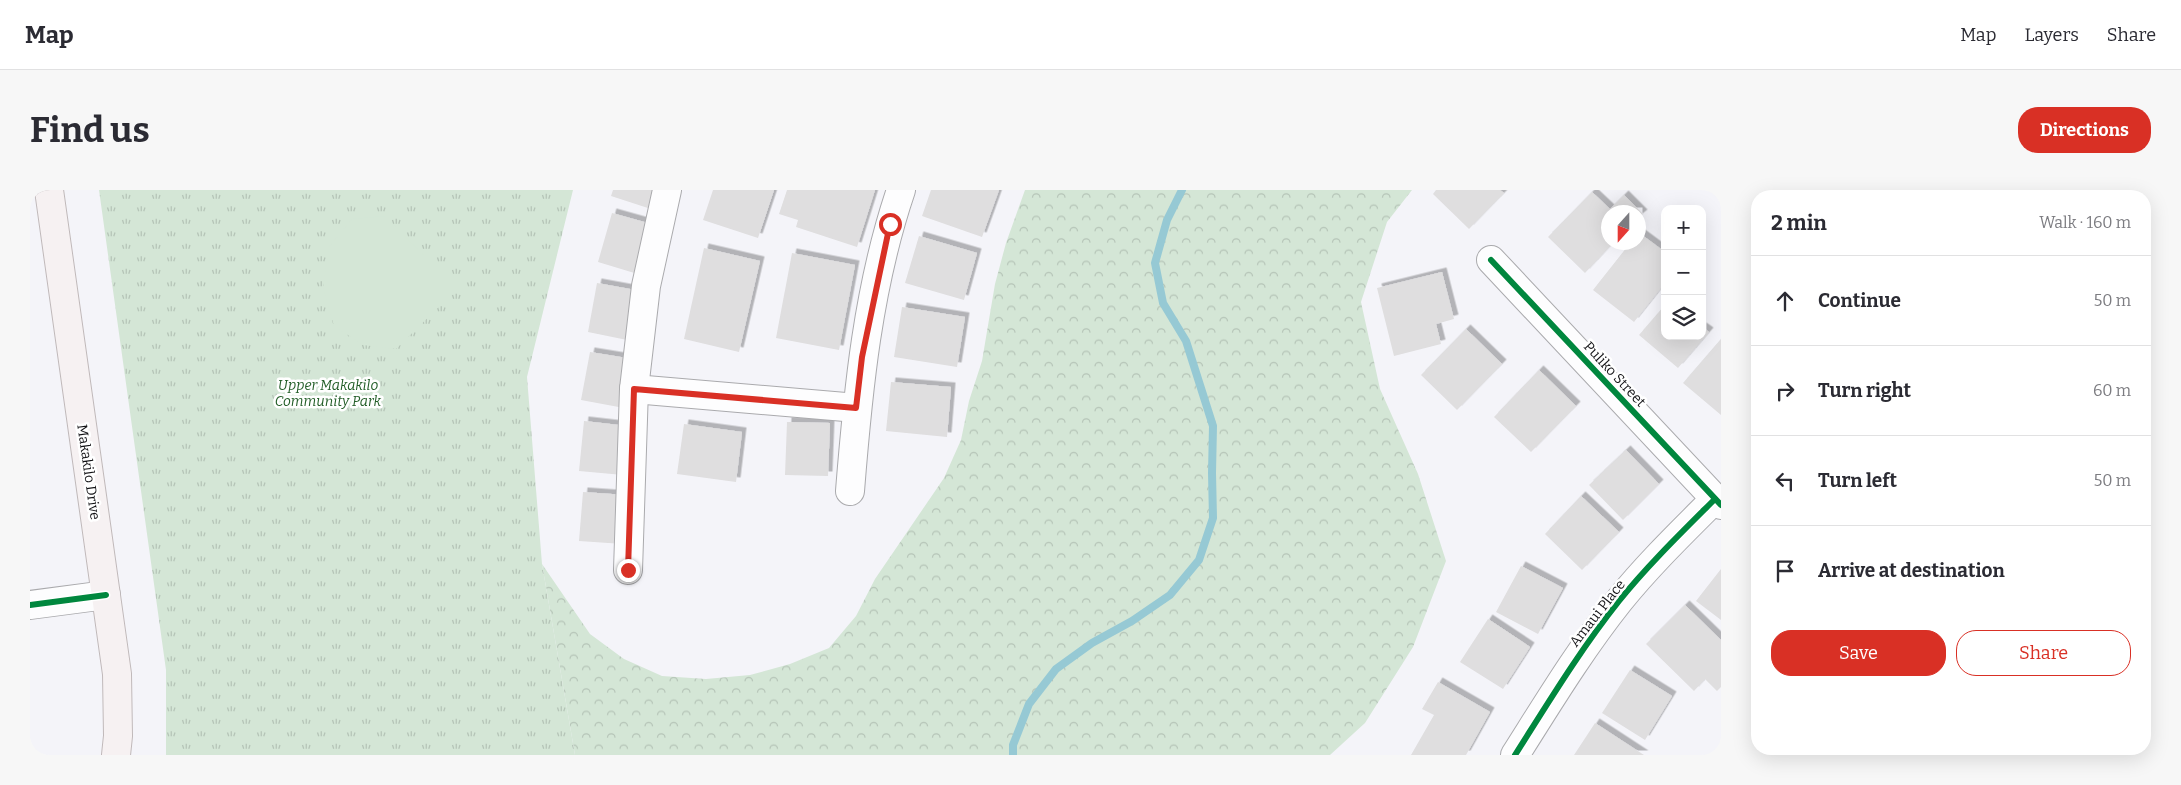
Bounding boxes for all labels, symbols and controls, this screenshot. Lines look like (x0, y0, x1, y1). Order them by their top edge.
text: Map (25, 21, 74, 49)
text: Map (1960, 24, 1996, 46)
text: Layers (2024, 24, 2079, 46)
text: Share (2107, 24, 2156, 46)
button: Directions (2018, 107, 2151, 153)
text: Find us (30, 109, 150, 151)
north arrow (1601, 205, 1646, 250)
map controls (1661, 205, 1706, 340)
button: + (1661, 205, 1706, 250)
text: 2 min (1771, 210, 1827, 236)
route start (879, 213, 902, 236)
text: Walk · 160 m (2039, 213, 2131, 232)
button: − (1661, 250, 1706, 295)
icon: ahead (1771, 287, 1799, 315)
text: Continue (1818, 289, 1901, 312)
text: 50 m (2094, 291, 2131, 310)
button: layers (1661, 295, 1706, 340)
street label: Puliko Street (1580, 338, 1649, 410)
park label: Upper Makakilo Community Park (275, 377, 382, 410)
icon: right (1771, 377, 1799, 405)
text: Turn right (1818, 379, 1911, 402)
text: 60 m (2093, 381, 2131, 400)
street label: Makakilo Drive (73, 423, 104, 521)
icon: left (1771, 467, 1799, 495)
text: Turn left (1818, 469, 1897, 492)
text: 50 m (2094, 471, 2131, 490)
icon: arrive (1771, 557, 1799, 585)
route end (617, 559, 640, 582)
text: Arrive at destination (1818, 559, 2005, 582)
street label: Amaui Place (1566, 576, 1629, 650)
button: Save (1771, 630, 1946, 676)
button: Share (1956, 630, 2131, 676)

